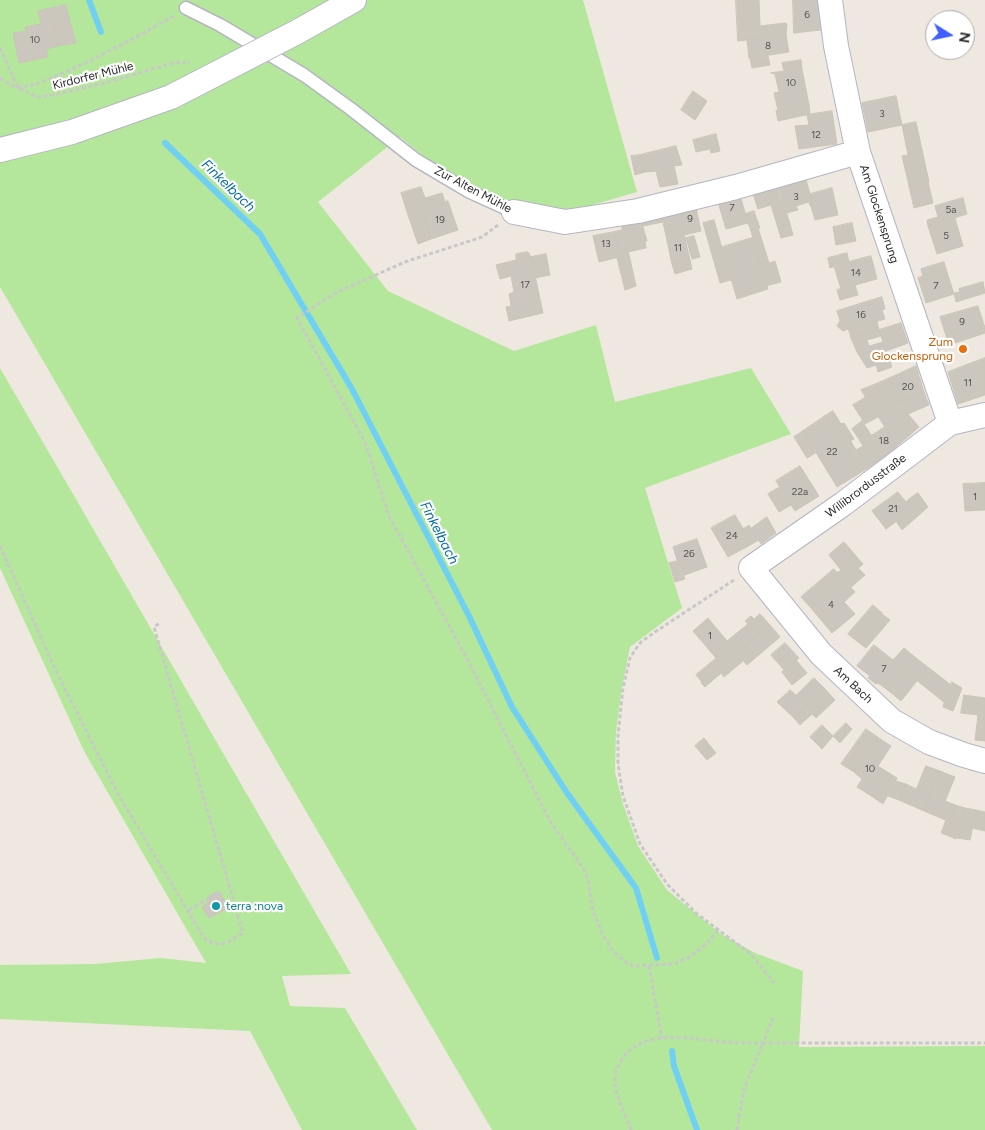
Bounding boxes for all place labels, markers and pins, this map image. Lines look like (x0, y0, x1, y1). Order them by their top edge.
place label: Zum Glockensprung (872, 335, 953, 363)
marker: Zum Glockensprung (957, 343, 969, 355)
place label: terra :nova (226, 899, 283, 913)
marker: terra :nova (210, 900, 222, 912)

